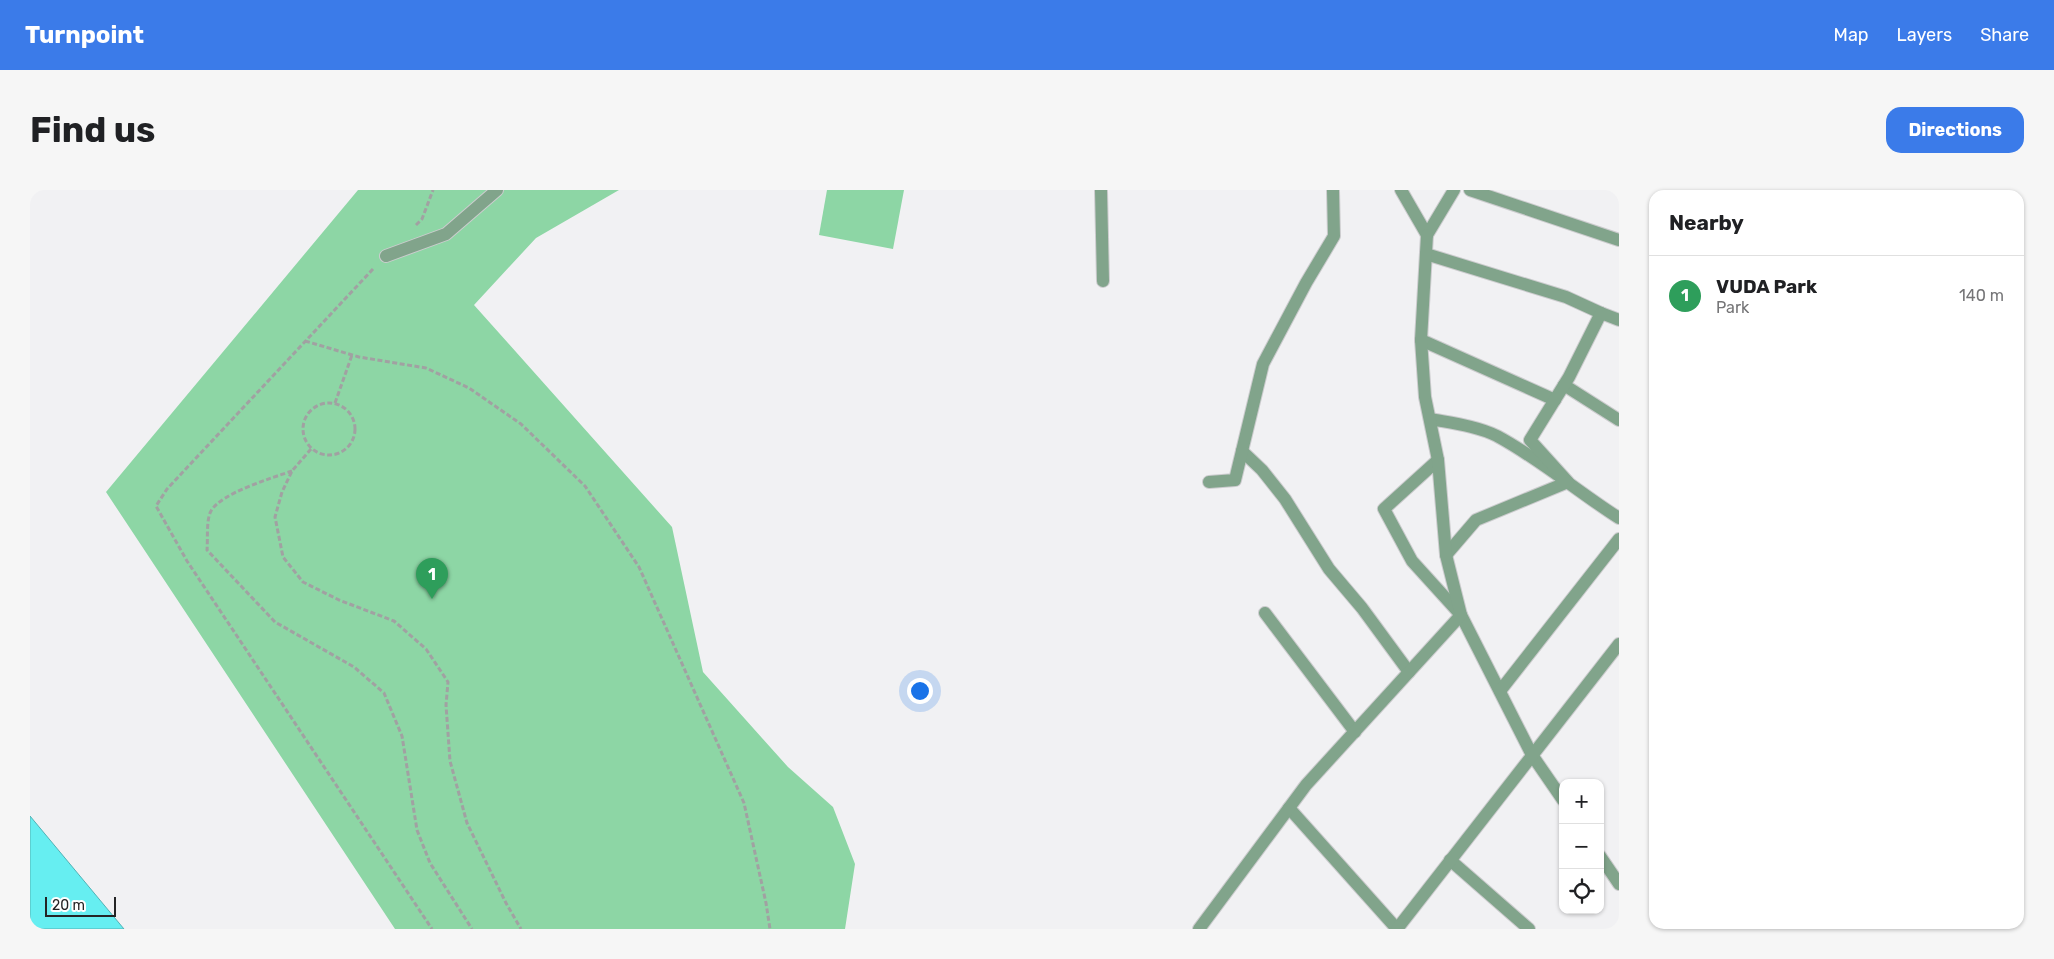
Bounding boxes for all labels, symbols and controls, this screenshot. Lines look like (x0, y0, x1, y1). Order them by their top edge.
text: Turnpoint (25, 21, 144, 49)
text: Map (1834, 24, 1869, 46)
text: Layers (1897, 24, 1952, 46)
text: Share (1980, 24, 2029, 46)
button: Directions (1886, 107, 2024, 153)
text: Find us (30, 109, 155, 151)
text: Nearby (1669, 210, 1744, 235)
text: VUDA Park (1716, 275, 1817, 298)
text: 1 (1681, 286, 1689, 305)
text: 140 m (1959, 286, 2004, 305)
text: Park (1716, 298, 1749, 317)
pin: 1 (416, 558, 448, 599)
your location (907, 678, 933, 704)
map controls (1559, 779, 1604, 914)
button: + (1559, 779, 1604, 824)
button: − (1559, 824, 1604, 869)
button: locate (1559, 869, 1604, 914)
scale bar (45, 894, 116, 917)
text: 20 m (52, 897, 85, 914)

